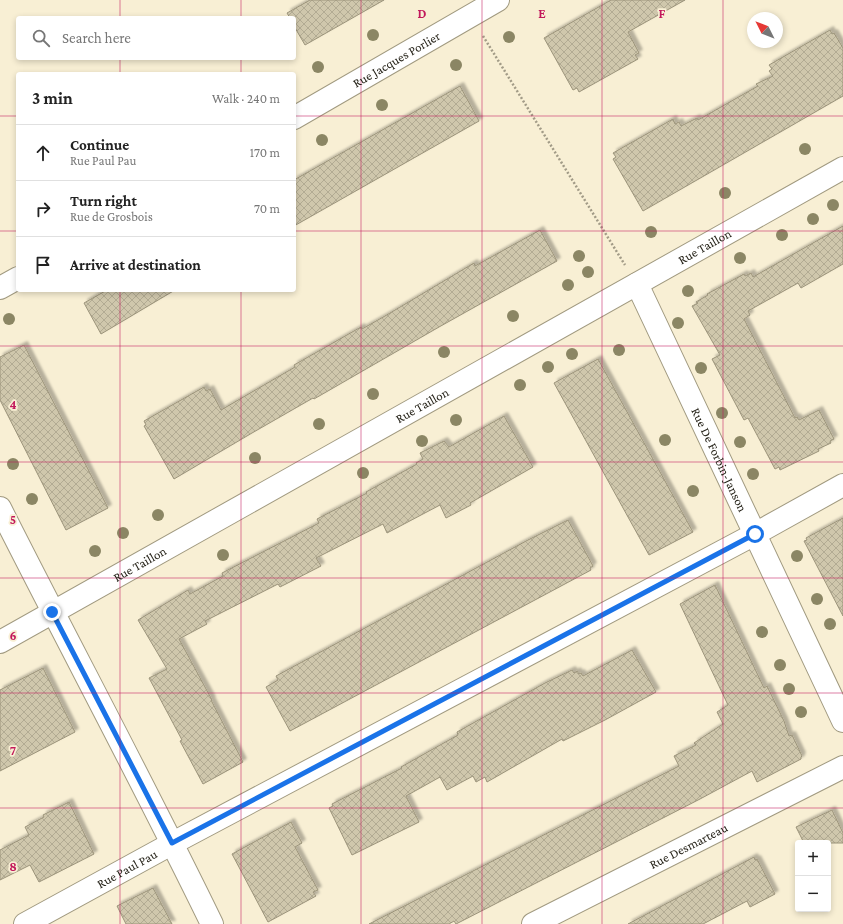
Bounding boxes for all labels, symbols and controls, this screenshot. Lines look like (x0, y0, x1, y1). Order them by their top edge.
text: D (418, 6, 427, 21)
text: E (538, 6, 546, 21)
text: F (659, 6, 666, 21)
north arrow (747, 12, 783, 48)
search box (16, 16, 296, 60)
icon: search (30, 27, 52, 49)
street label: Rue Jacques Porlier (350, 28, 443, 91)
text: Search here (62, 30, 131, 46)
text: 3 min (32, 89, 73, 108)
text: Walk · 240 m (212, 91, 280, 106)
text: Continue (70, 137, 129, 153)
icon: ahead (32, 142, 54, 164)
text: 170 m (250, 145, 280, 160)
text: Rue Paul Pau (70, 153, 136, 168)
text: Turn right (70, 193, 137, 209)
icon: right (32, 198, 54, 220)
text: 70 m (254, 201, 280, 216)
text: Rue de Grosbois (70, 209, 153, 224)
street label: Rue Taillon (675, 226, 734, 267)
icon: arrive (32, 254, 54, 276)
text: Arrive at destination (70, 257, 201, 273)
street label: Rue Taillon (393, 384, 451, 426)
text: 4 (9, 397, 17, 412)
street label: Rue De Forbin-Janson (688, 405, 750, 514)
text: 5 (10, 512, 16, 527)
route start (746, 525, 764, 543)
street label: Rue Taillon (111, 543, 169, 585)
route end (43, 603, 61, 621)
text: 6 (9, 628, 17, 643)
text: 7 (10, 743, 16, 758)
street label: Rue Desmarteau (647, 820, 730, 872)
map controls (795, 840, 831, 912)
button: + (795, 840, 831, 876)
street label: Rue Paul Pau (94, 846, 160, 891)
text: 8 (9, 859, 17, 874)
button: − (795, 876, 831, 912)

